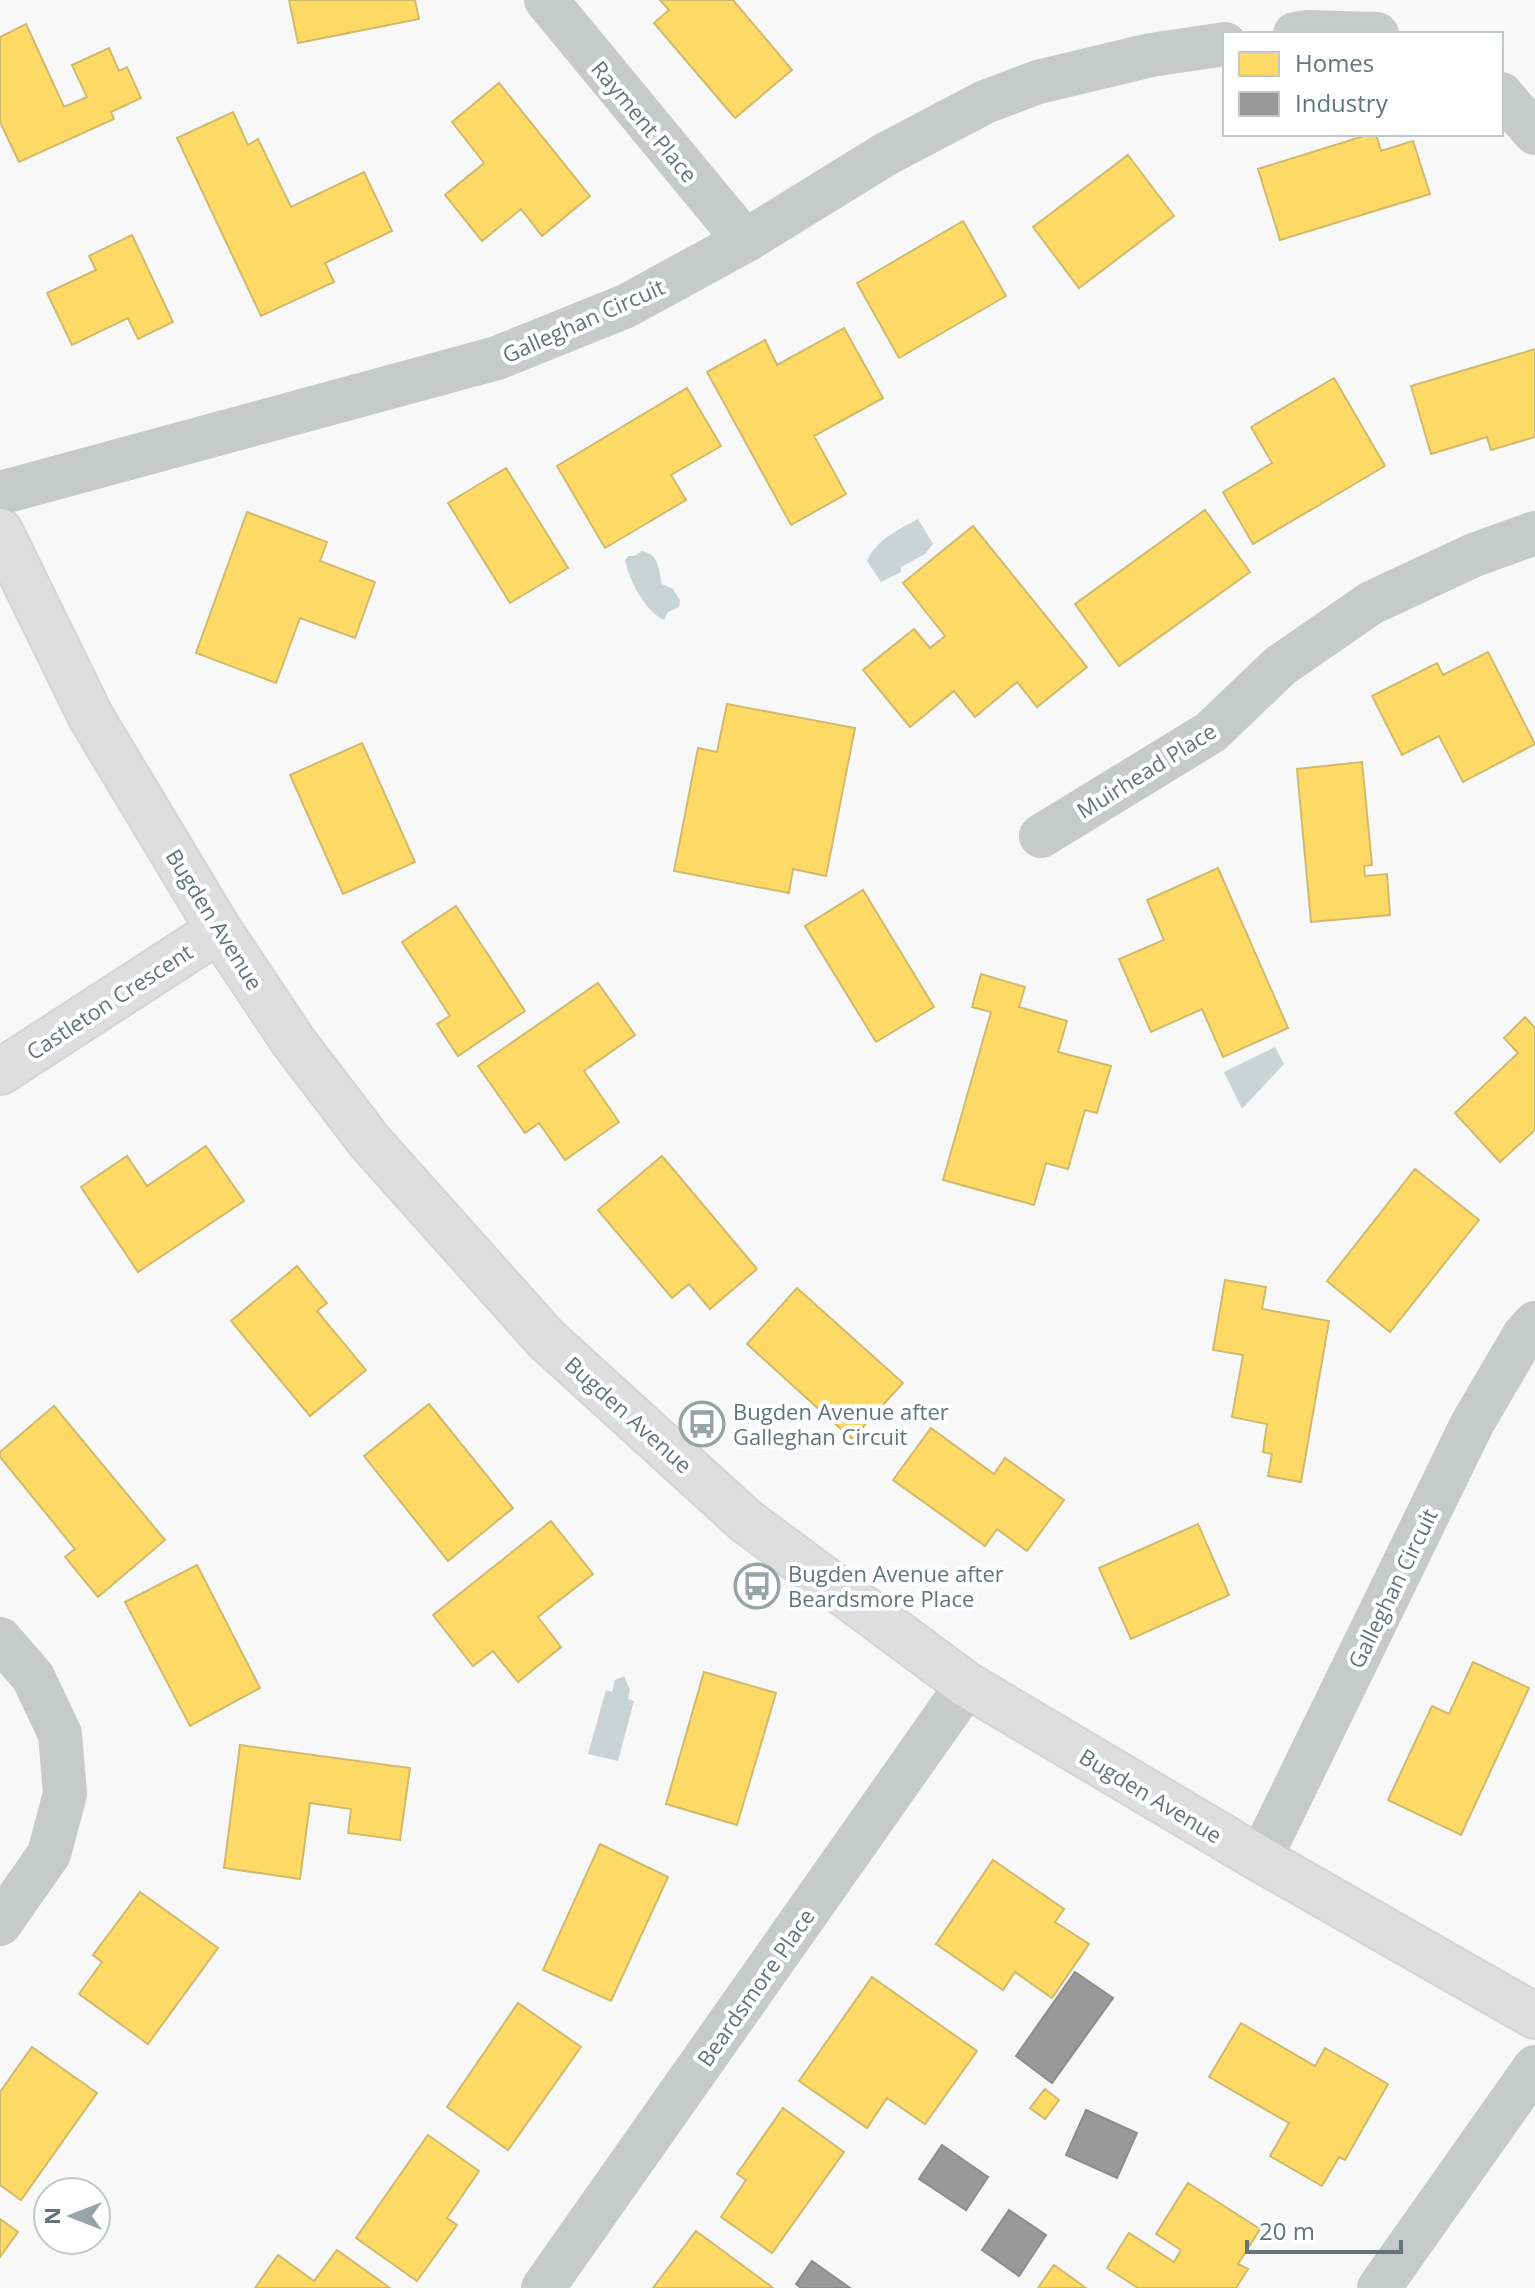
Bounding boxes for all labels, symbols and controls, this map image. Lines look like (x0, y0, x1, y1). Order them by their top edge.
legend (1223, 32, 1503, 136)
text: Homes (1295, 46, 1374, 79)
street label: Rayment Place (585, 54, 705, 188)
text: Industry (1295, 86, 1389, 119)
street label: Galleghan Circuit (497, 271, 669, 369)
street label: Muirhead Place (1071, 715, 1221, 825)
street label: Bugden Avenue (160, 843, 270, 995)
street label: Castleton Crescent (20, 936, 198, 1066)
street label: Bugden Avenue (559, 1349, 699, 1479)
place label: Bugden Avenue after Galleghan Circuit (733, 1396, 949, 1451)
bus stop icon: Bugden Avenue after Galleghan Circuit (678, 1400, 726, 1448)
street label: Galleghan Circuit (1340, 1503, 1444, 1673)
place label: Bugden Avenue after Beardsmore Place (788, 1558, 1004, 1613)
bus stop icon: Bugden Avenue after Beardsmore Place (733, 1562, 781, 1610)
street label: Bugden Avenue (1074, 1741, 1228, 1849)
street label: Beardsmore Place (689, 1902, 821, 2072)
north arrow (32, 2176, 112, 2256)
scale bar (1247, 2204, 1401, 2254)
text: N (36, 2207, 66, 2225)
text: 20 m (1259, 2214, 1315, 2247)

